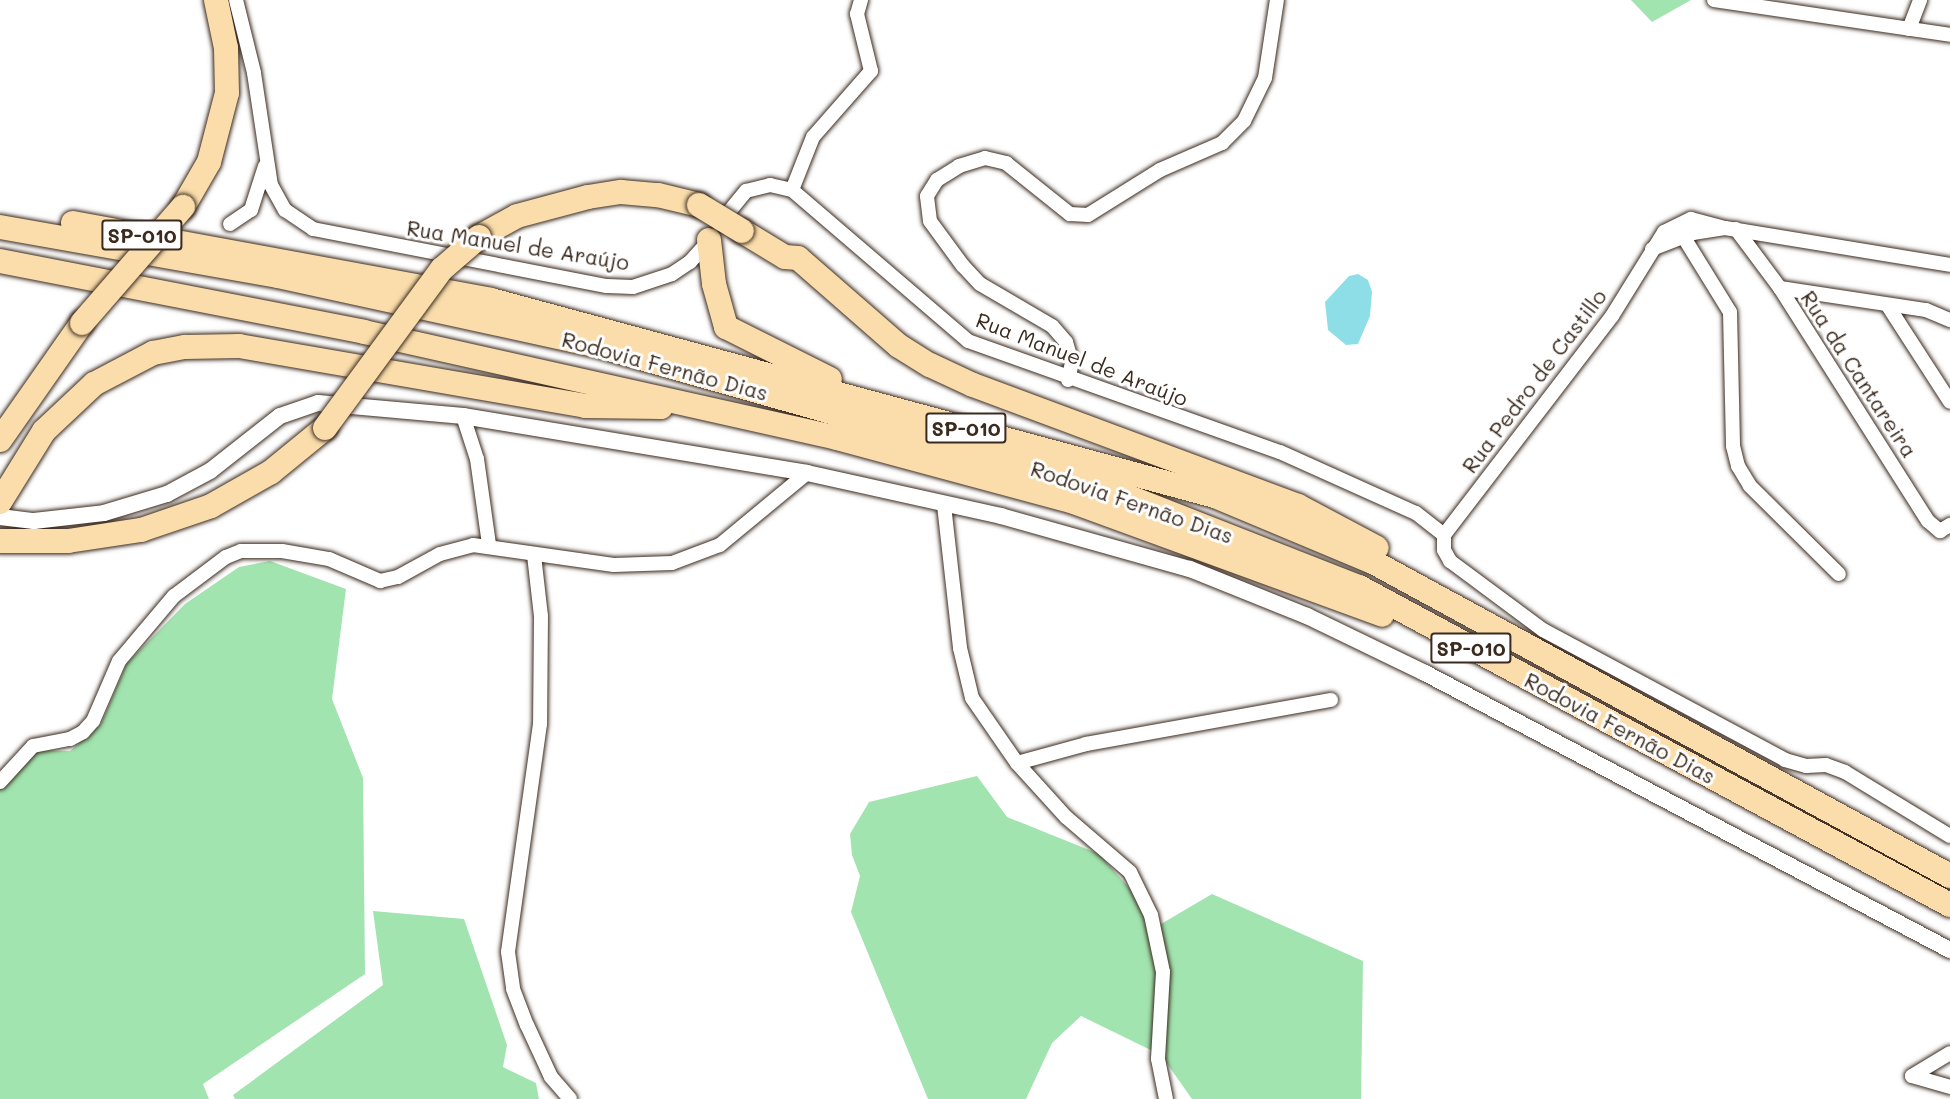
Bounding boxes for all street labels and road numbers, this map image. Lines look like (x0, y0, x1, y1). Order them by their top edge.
street label: Rua Manuel de Araújo (405, 215, 631, 275)
road number: SP-010 (100, 218, 184, 252)
street label: Rua Pedro de Castillo (1457, 284, 1611, 478)
street label: Rua da Cantareira (1796, 286, 1922, 462)
street label: Rua Manuel de Araújo (973, 307, 1191, 411)
street label: Rodovia Fernão Dias (559, 326, 771, 406)
road number: SP-010 (924, 411, 1008, 445)
street label: Rodovia Fernão Dias (1028, 456, 1236, 548)
road number: SP-010 (1429, 631, 1513, 665)
street label: Rodovia Fernão Dias (1520, 667, 1720, 789)

